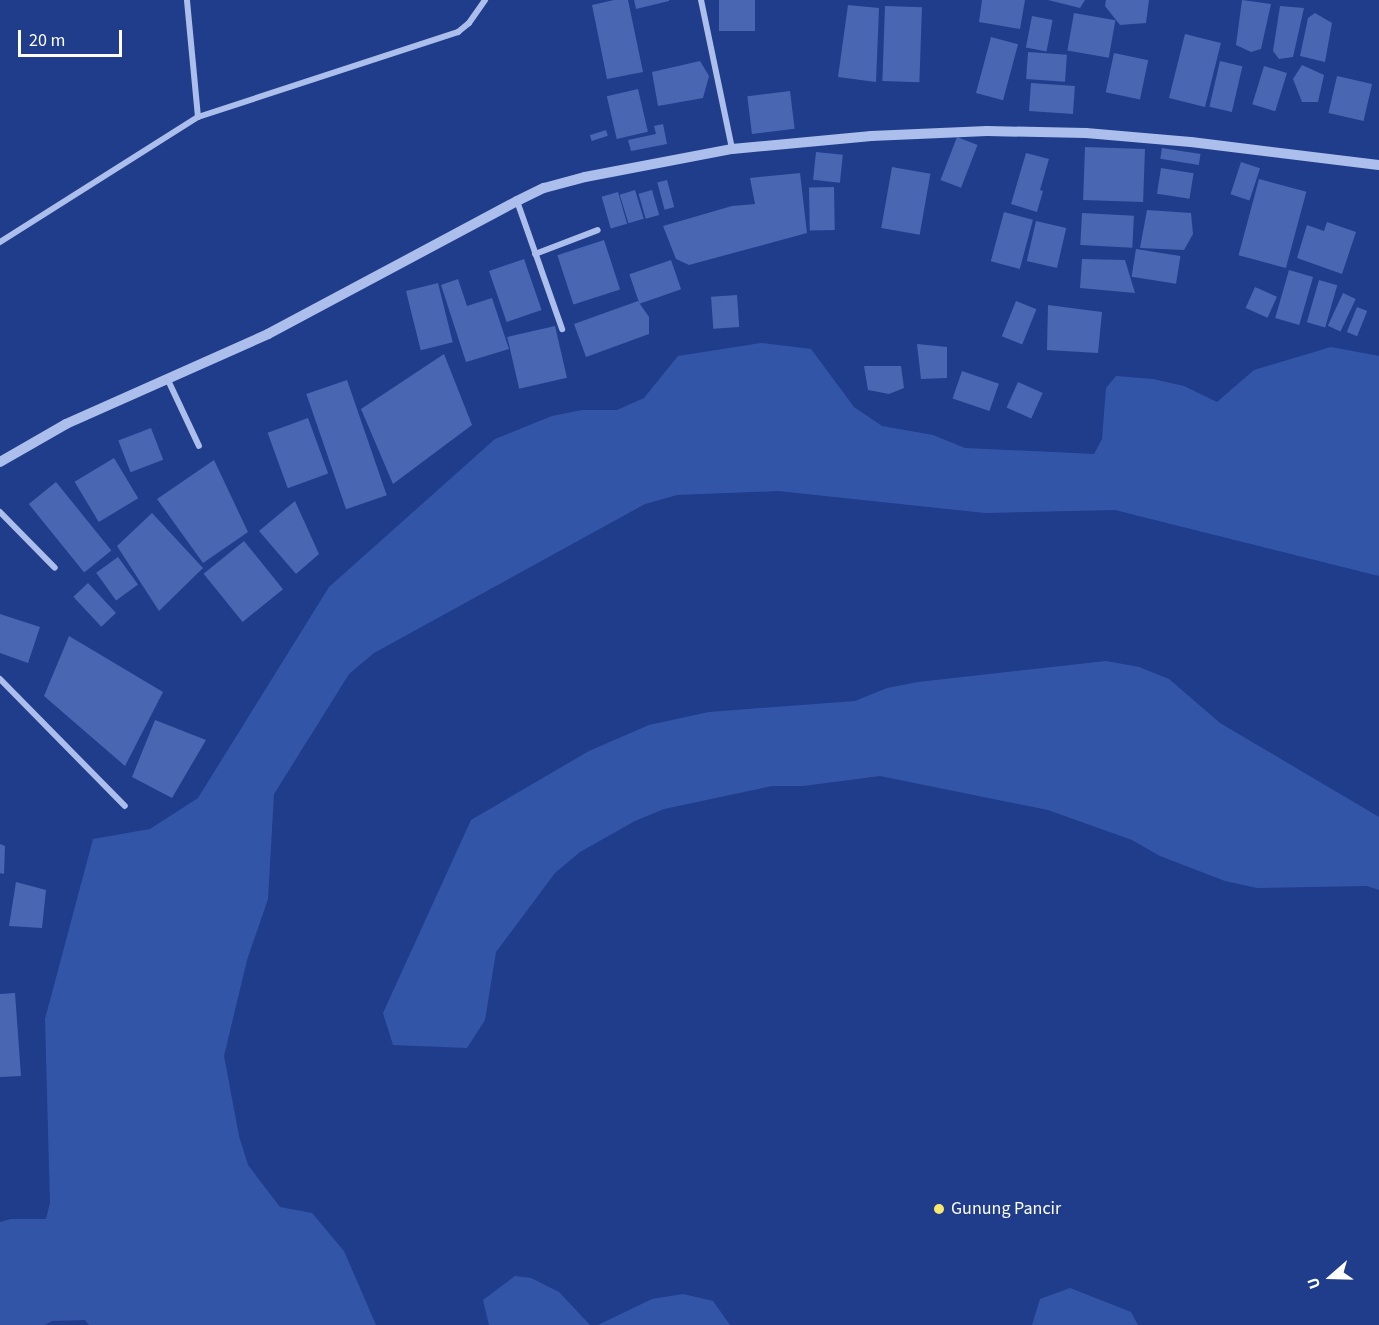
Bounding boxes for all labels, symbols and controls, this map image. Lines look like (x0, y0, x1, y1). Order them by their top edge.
scale bar (21, 18, 124, 56)
text: 20 m (29, 28, 65, 53)
place label: Gunung Pancir (951, 1198, 1061, 1220)
marker: Gunung Pancir (932, 1202, 946, 1216)
north arrow (1301, 1247, 1361, 1307)
text: U (1302, 1274, 1326, 1292)

